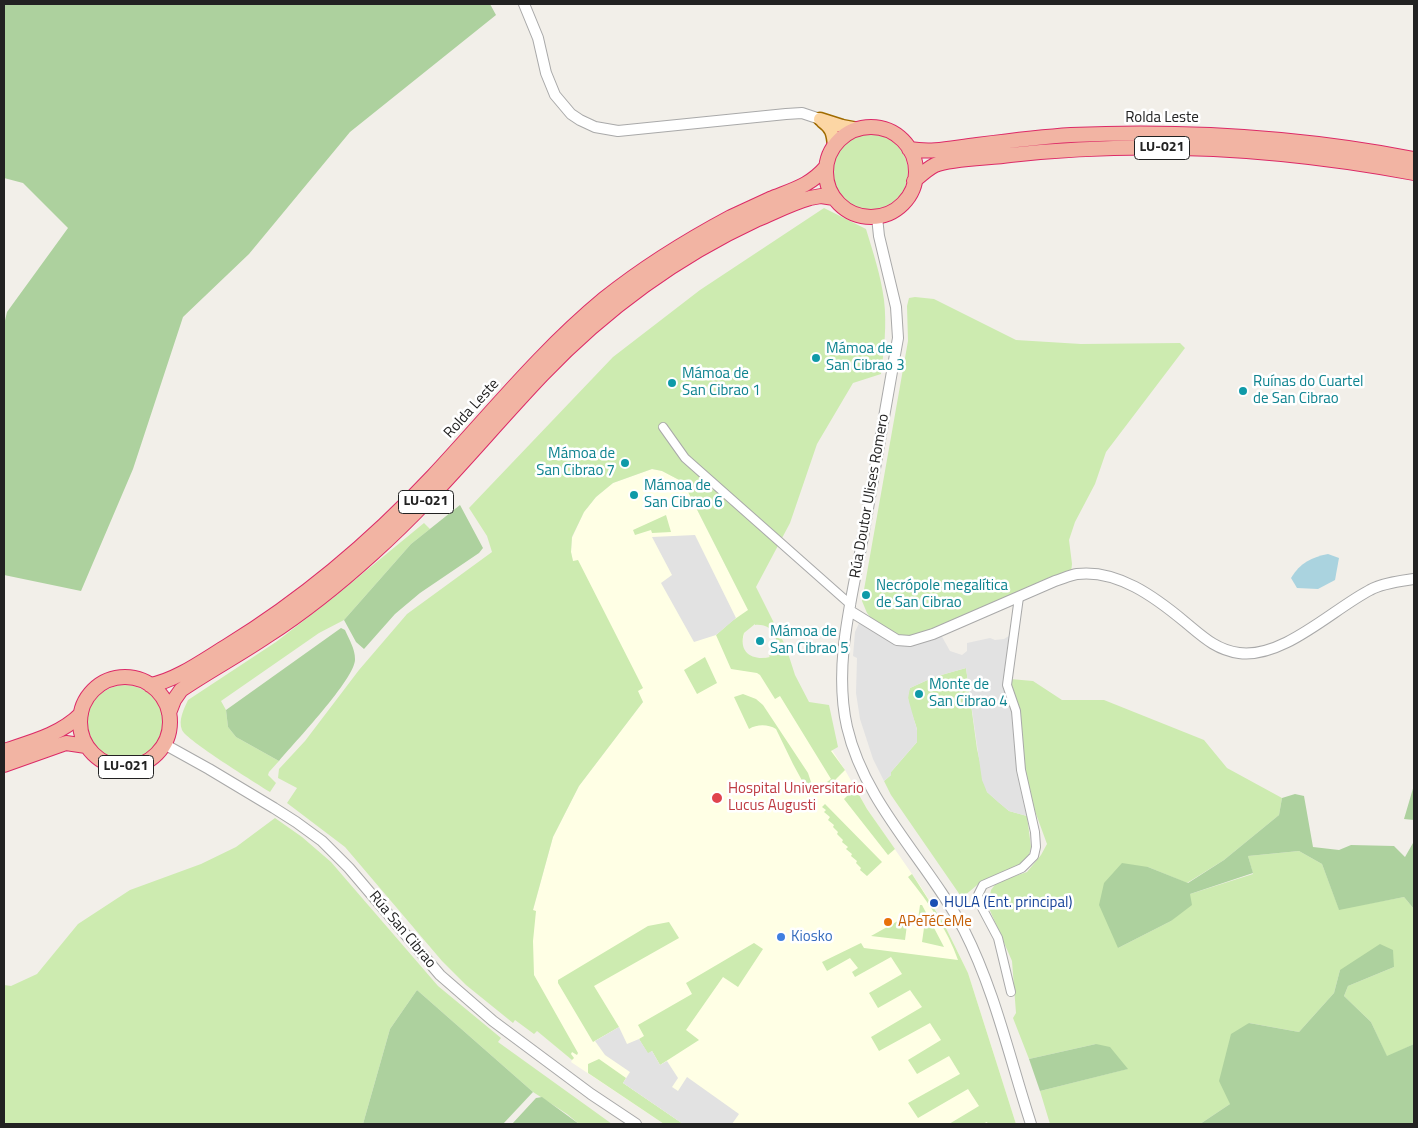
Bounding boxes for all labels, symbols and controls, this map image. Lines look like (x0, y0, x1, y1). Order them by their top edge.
street label: Rolda Leste (1125, 109, 1199, 127)
road number: LU-021 (1134, 136, 1190, 160)
place label: Mámoa de San Cibrao 3 (826, 340, 905, 375)
marker: Mámoa de San Cibrao 3 (810, 352, 822, 364)
place label: Mámoa de San Cibrao 1 (682, 365, 761, 400)
place label: Ruínas do Cuartel de San Cibrao (1253, 373, 1363, 408)
street label: Rolda Leste (441, 376, 503, 442)
marker: Mámoa de San Cibrao 1 (666, 377, 678, 389)
marker: Ruínas do Cuartel de San Cibrao (1237, 385, 1249, 397)
street label: Rúa Doutor Ulises Romero (847, 412, 893, 580)
place label: Mámoa de San Cibrao 7 (536, 445, 615, 480)
marker: Mámoa de San Cibrao 7 (619, 457, 631, 469)
place label: Mámoa de San Cibrao 6 (644, 477, 723, 512)
marker: Mámoa de San Cibrao 6 (628, 489, 640, 501)
road number: LU-021 (398, 491, 454, 514)
place label: Necrópole megalítica de San Cibrao (876, 577, 1008, 612)
marker: Necrópole megalítica de San Cibrao (860, 589, 872, 601)
place label: Mámoa de San Cibrao 5 (770, 623, 849, 658)
marker: Mámoa de San Cibrao 5 (754, 635, 766, 647)
place label: Monte de San Cibrao 4 (929, 676, 1008, 711)
marker: Monte de San Cibrao 4 (913, 688, 925, 700)
road number: LU-021 (98, 756, 154, 779)
place label: Hospital Universitario Lucus Augusti (728, 780, 864, 815)
marker: Hospital Universitario Lucus Augusti (710, 791, 724, 805)
street label: Rúa San Cibrao (365, 888, 439, 972)
place label: HULA (Ent. principal) (944, 894, 1072, 912)
marker: HULA (Ent. principal) (928, 897, 940, 909)
place label: APeTéCeMe (898, 913, 972, 931)
marker: APeTéCeMe (882, 916, 894, 928)
place label: Kiosko (791, 928, 833, 946)
marker: Kiosko (775, 931, 787, 943)

